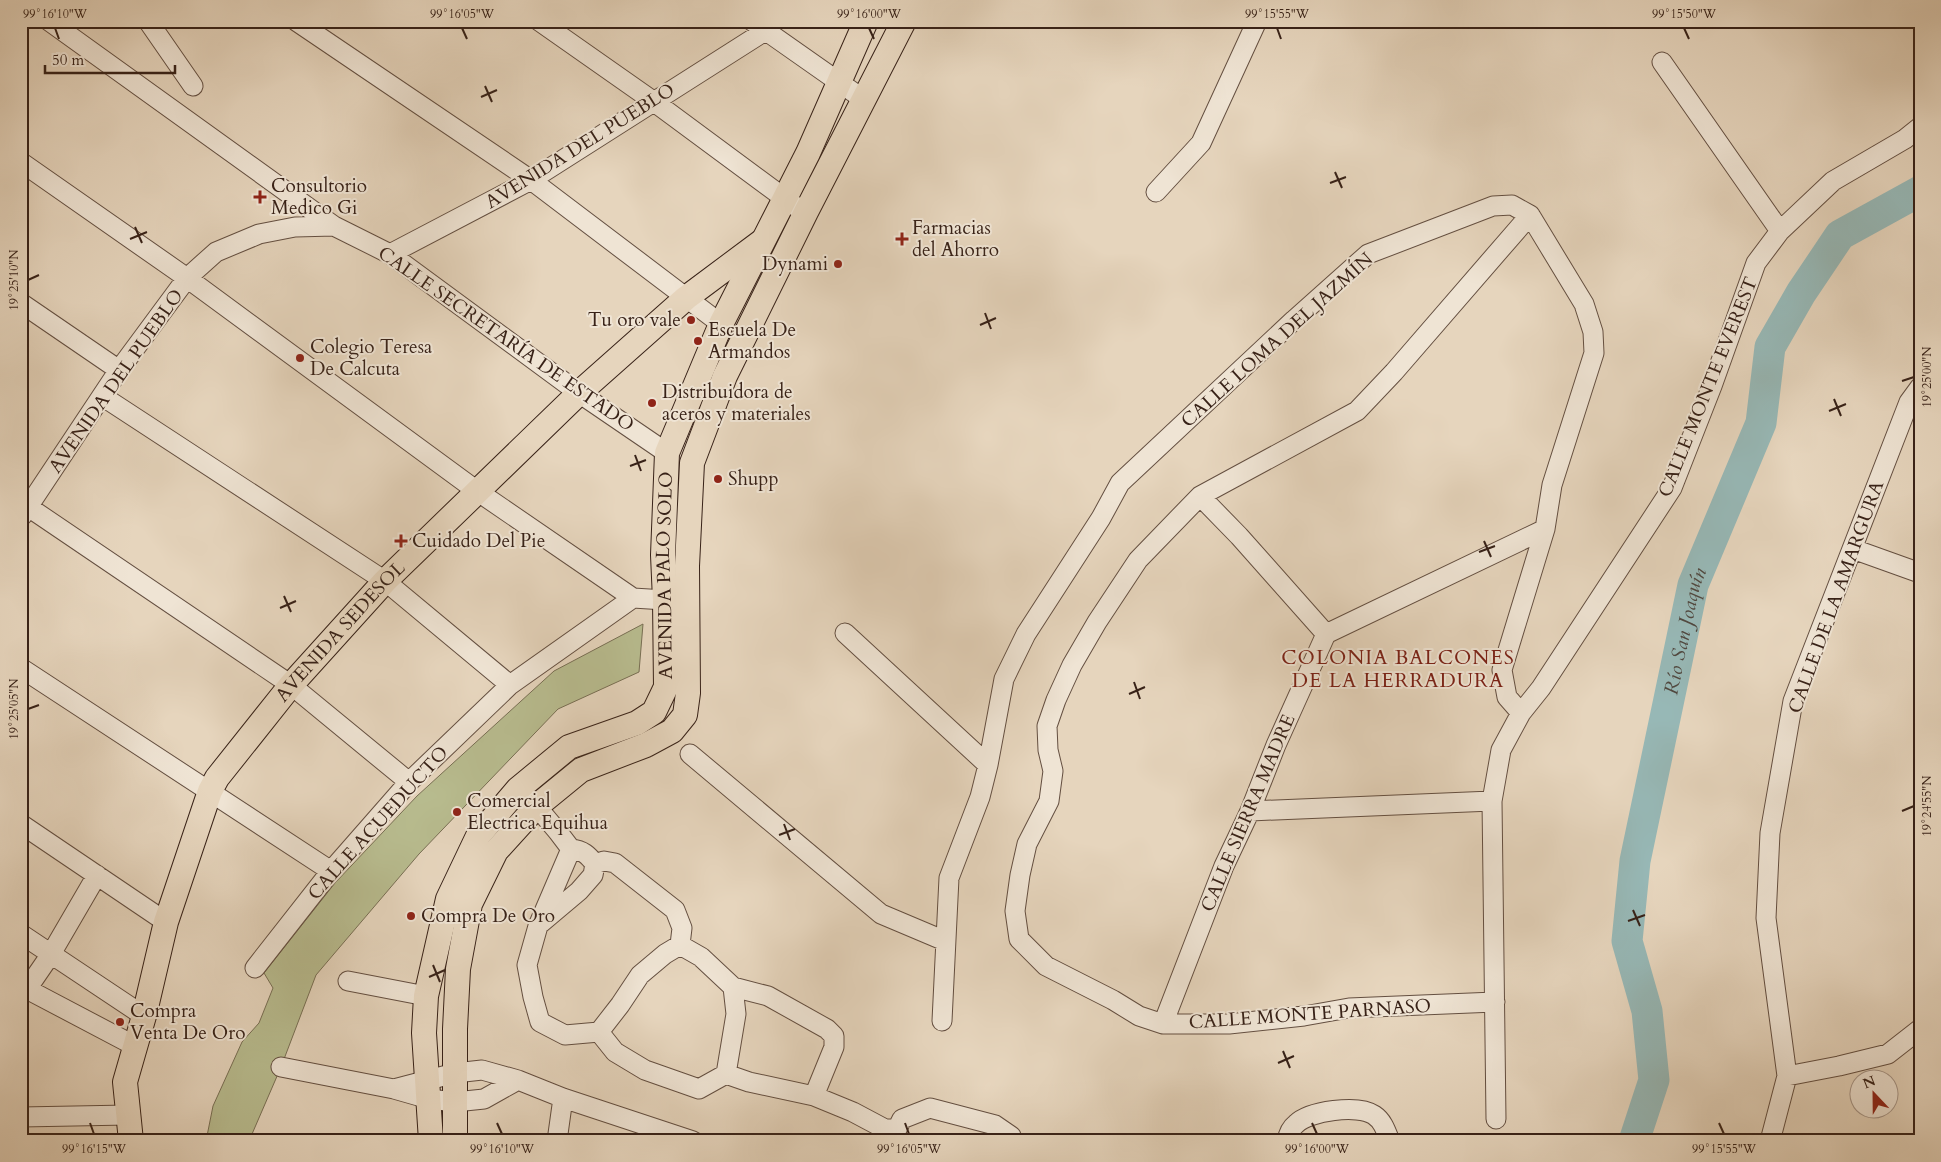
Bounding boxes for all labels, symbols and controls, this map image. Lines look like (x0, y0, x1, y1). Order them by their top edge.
text: 99°16'10"W (23, 6, 88, 22)
text: 99°16'05"W (430, 6, 495, 22)
text: 99°16'00"W (837, 6, 902, 22)
text: 99°15'55"W (1245, 6, 1310, 22)
text: 99°15'50"W (1652, 6, 1717, 22)
scale bar (45, 42, 175, 74)
text: 50 m (52, 50, 84, 70)
street label: AVENIDA DEL PUEBLO (480, 77, 680, 215)
place label: Consultorio Medico Gi (271, 173, 367, 221)
marker: Consultorio Medico Gi (253, 190, 267, 204)
place label: Farmacias del Ahorro (912, 215, 999, 263)
marker: Farmacias del Ahorro (896, 233, 908, 245)
street label: CALLE SECRETARÍA DE ESTADO (373, 240, 639, 438)
street label: CALLE LOMA DEL JAZMÍN (1175, 247, 1379, 433)
text: 19°25'10"N (6, 249, 22, 310)
place label: Dynami (762, 251, 828, 277)
marker: Dynami (832, 258, 844, 270)
street label: CALLE MONTE EVEREST (1652, 273, 1764, 501)
street label: AVENIDA DEL PUEBLO (43, 284, 189, 478)
place label: Tu oro vale (588, 307, 681, 333)
marker: Tu oro vale (685, 314, 697, 326)
place label: Escuela De Armandos (708, 317, 796, 365)
place label: Colegio Teresa De Calcuta (310, 334, 432, 382)
marker: Escuela De Armandos (692, 335, 704, 347)
text: 19°25'00"N (1919, 346, 1935, 407)
marker: Colegio Teresa De Calcuta (294, 352, 306, 364)
place label: Distribuidora de aceros y materiales (662, 379, 811, 427)
marker: Distribuidora de aceros y materiales (646, 397, 658, 409)
place label: Shupp (728, 466, 779, 492)
street label: AVENIDA PALO SOLO (650, 471, 679, 679)
marker: Shupp (712, 473, 724, 485)
street label: CALLE DE LA AMARGURA (1782, 477, 1890, 717)
place label: Cuidado Del Pie (412, 528, 545, 554)
marker: Cuidado Del Pie (394, 534, 408, 548)
street label: AVENIDA SEDESOL (269, 555, 411, 707)
water label: Río San Joaquín (1657, 563, 1713, 697)
district label: COLONIA BALCONES DE LA HERRADURA (1281, 644, 1515, 694)
text: 19°25'05"N (6, 678, 22, 739)
street label: CALLE SIERRA MADRE (1195, 710, 1301, 916)
street label: CALLE ACUEDUCTO (302, 740, 454, 906)
text: 19°24'55"N (1919, 775, 1935, 836)
place label: Comercial Electrica Equihua (467, 788, 608, 836)
marker: Comercial Electrica Equihua (451, 806, 463, 818)
place label: Compra De Oro (421, 903, 555, 929)
marker: Compra De Oro (405, 910, 417, 922)
street label: CALLE MONTE PARNASO (1188, 993, 1432, 1035)
place label: Compra Venta De Oro (130, 998, 246, 1046)
marker: Compra Venta De Oro (114, 1016, 126, 1028)
north arrow (1848, 1070, 1898, 1120)
text: N (1860, 1071, 1879, 1093)
text: 99°16'15"W (62, 1141, 127, 1157)
text: 99°16'10"W (470, 1141, 535, 1157)
text: 99°16'05"W (877, 1141, 942, 1157)
text: 99°16'00"W (1285, 1141, 1350, 1157)
text: 99°15'55"W (1692, 1141, 1757, 1157)

